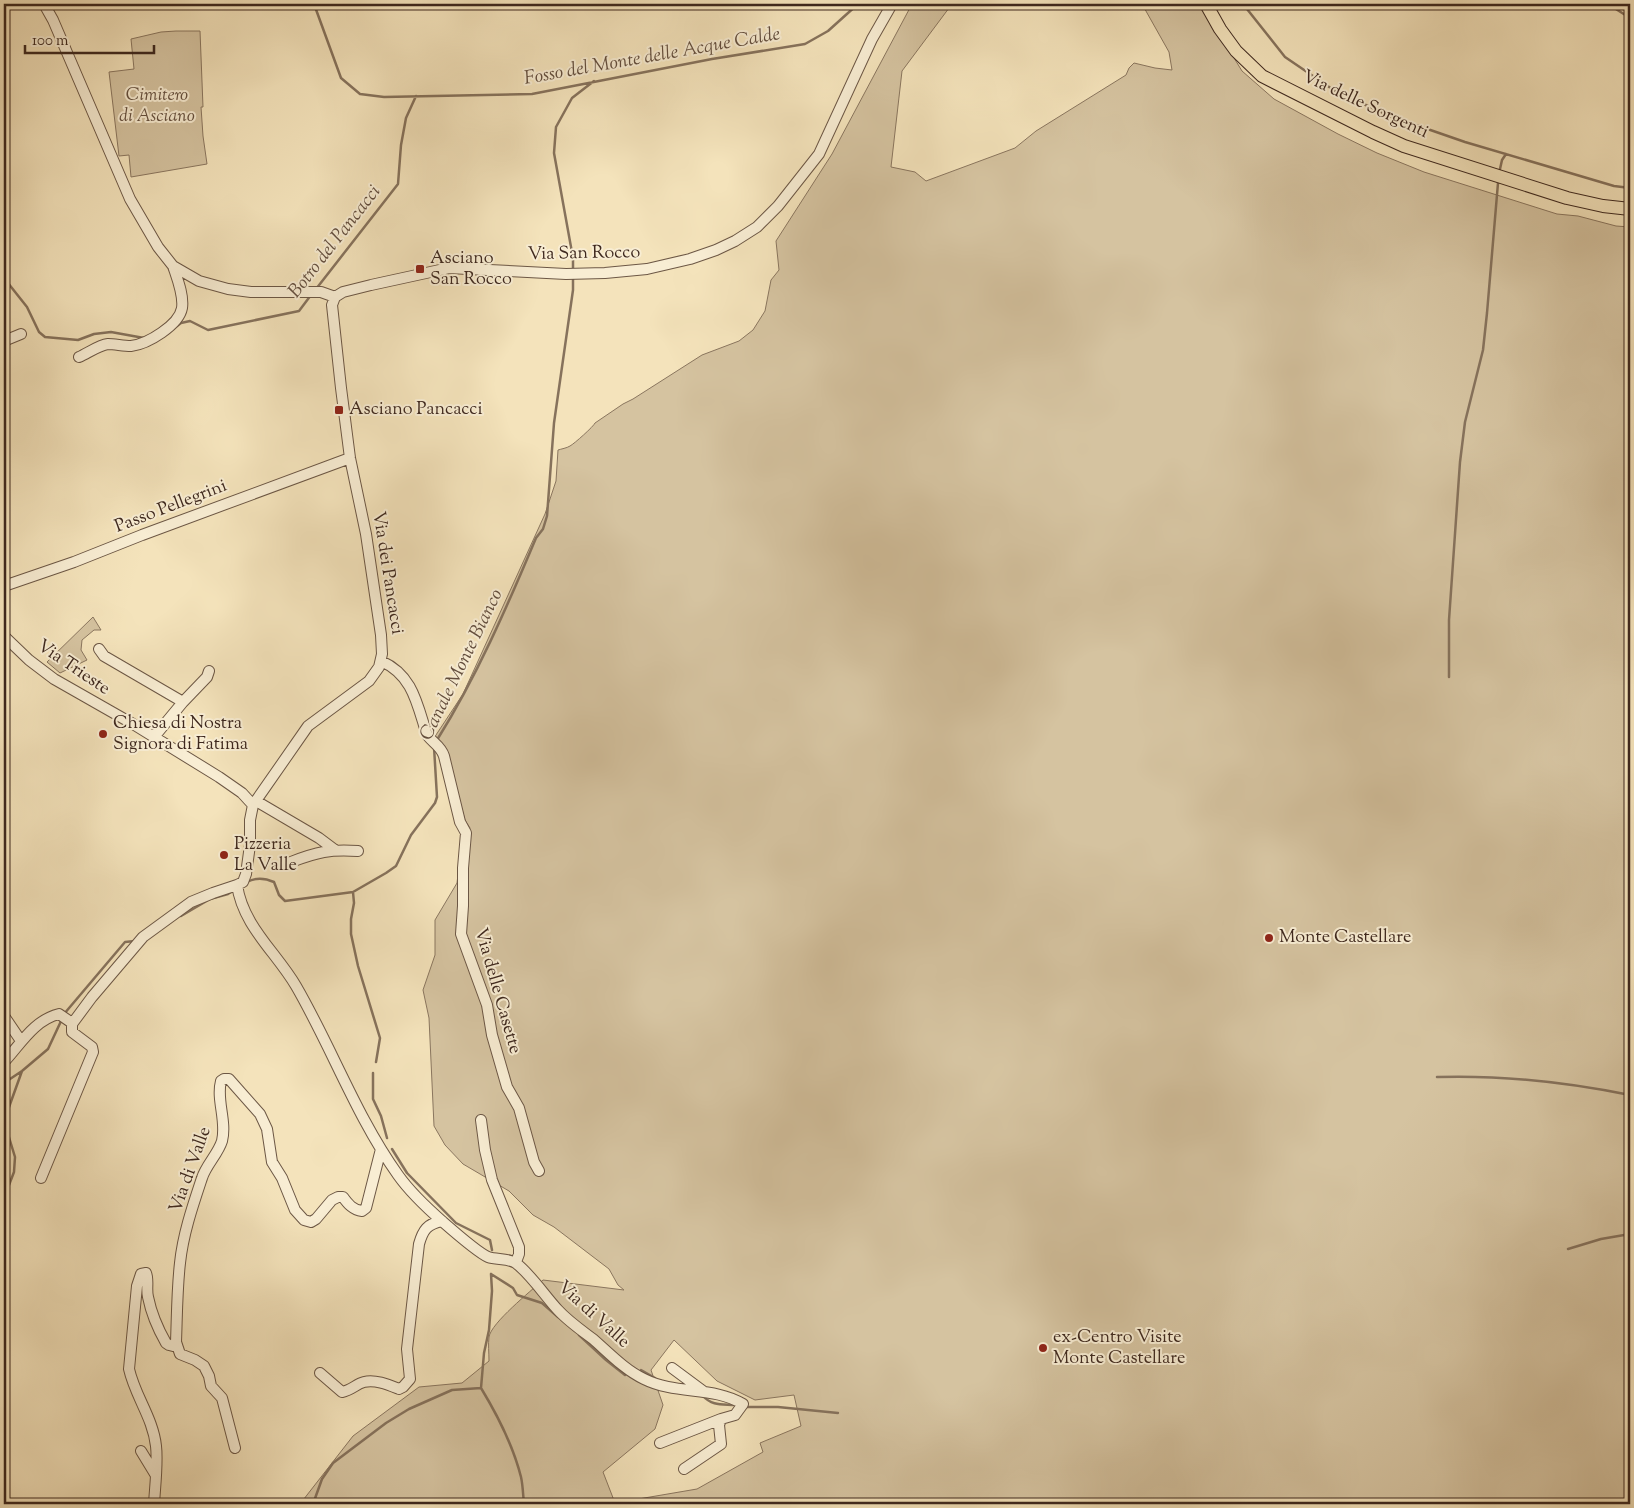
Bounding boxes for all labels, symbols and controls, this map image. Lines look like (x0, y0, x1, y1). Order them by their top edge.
water label: Fosso del Monte delle Acque Calde (522, 21, 783, 93)
scale bar (25, 22, 154, 54)
text: 100 m (32, 31, 69, 52)
street label: Via delle Sorgenti (1297, 64, 1433, 146)
park label: Cimitero di Asciano (119, 83, 195, 130)
water label: Botro del Pancacci (282, 180, 388, 304)
street label: Via San Rocco (527, 240, 641, 268)
place label: Asciano San Rocco (430, 246, 512, 293)
marker: Asciano San Rocco (414, 263, 426, 275)
place label: Asciano Pancacci (349, 397, 483, 423)
marker: Asciano Pancacci (333, 404, 345, 416)
street label: Passo Pellegrini (111, 474, 231, 540)
street label: Via dei Pancacci (364, 510, 410, 636)
water label: Canale Monte Bianco (414, 585, 510, 745)
street label: Via Trieste (31, 634, 115, 702)
place label: Chiesa di Nostra Signora di Fatima (113, 711, 248, 758)
marker: Chiesa di Nostra Signora di Fatima (97, 728, 109, 740)
place label: Pizzeria La Valle (234, 832, 297, 879)
marker: Pizzeria La Valle (218, 849, 230, 861)
street label: Via delle Casette (467, 925, 527, 1057)
place label: Monte Castellare (1279, 925, 1411, 951)
marker: Monte Castellare (1263, 932, 1275, 944)
street label: Via di Valle (163, 1123, 219, 1217)
street label: Via di Valle (551, 1275, 635, 1355)
place label: ex-Centro Visite Monte Castellare (1053, 1325, 1185, 1372)
marker: ex-Centro Visite Monte Castellare (1037, 1342, 1049, 1354)

